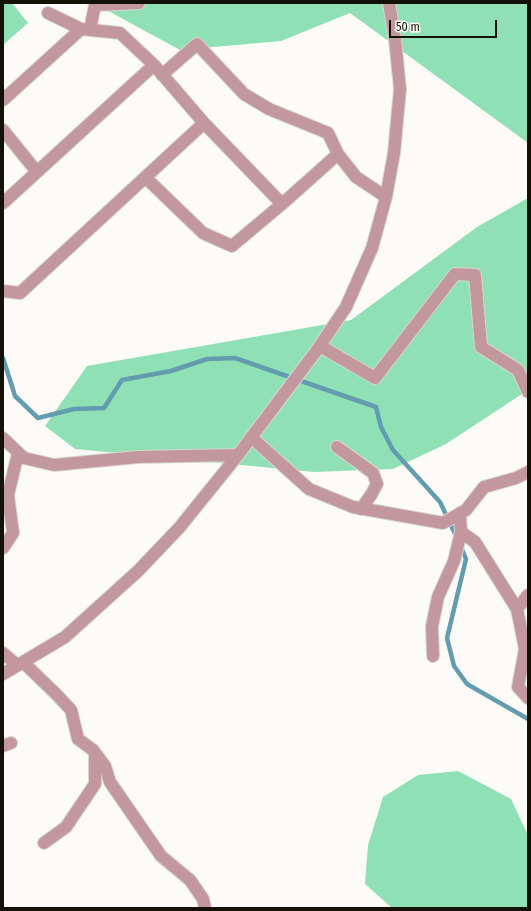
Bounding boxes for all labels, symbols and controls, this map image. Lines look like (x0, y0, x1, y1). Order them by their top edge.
scale bar (391, 12, 499, 38)
text: 50 m (396, 20, 420, 34)

